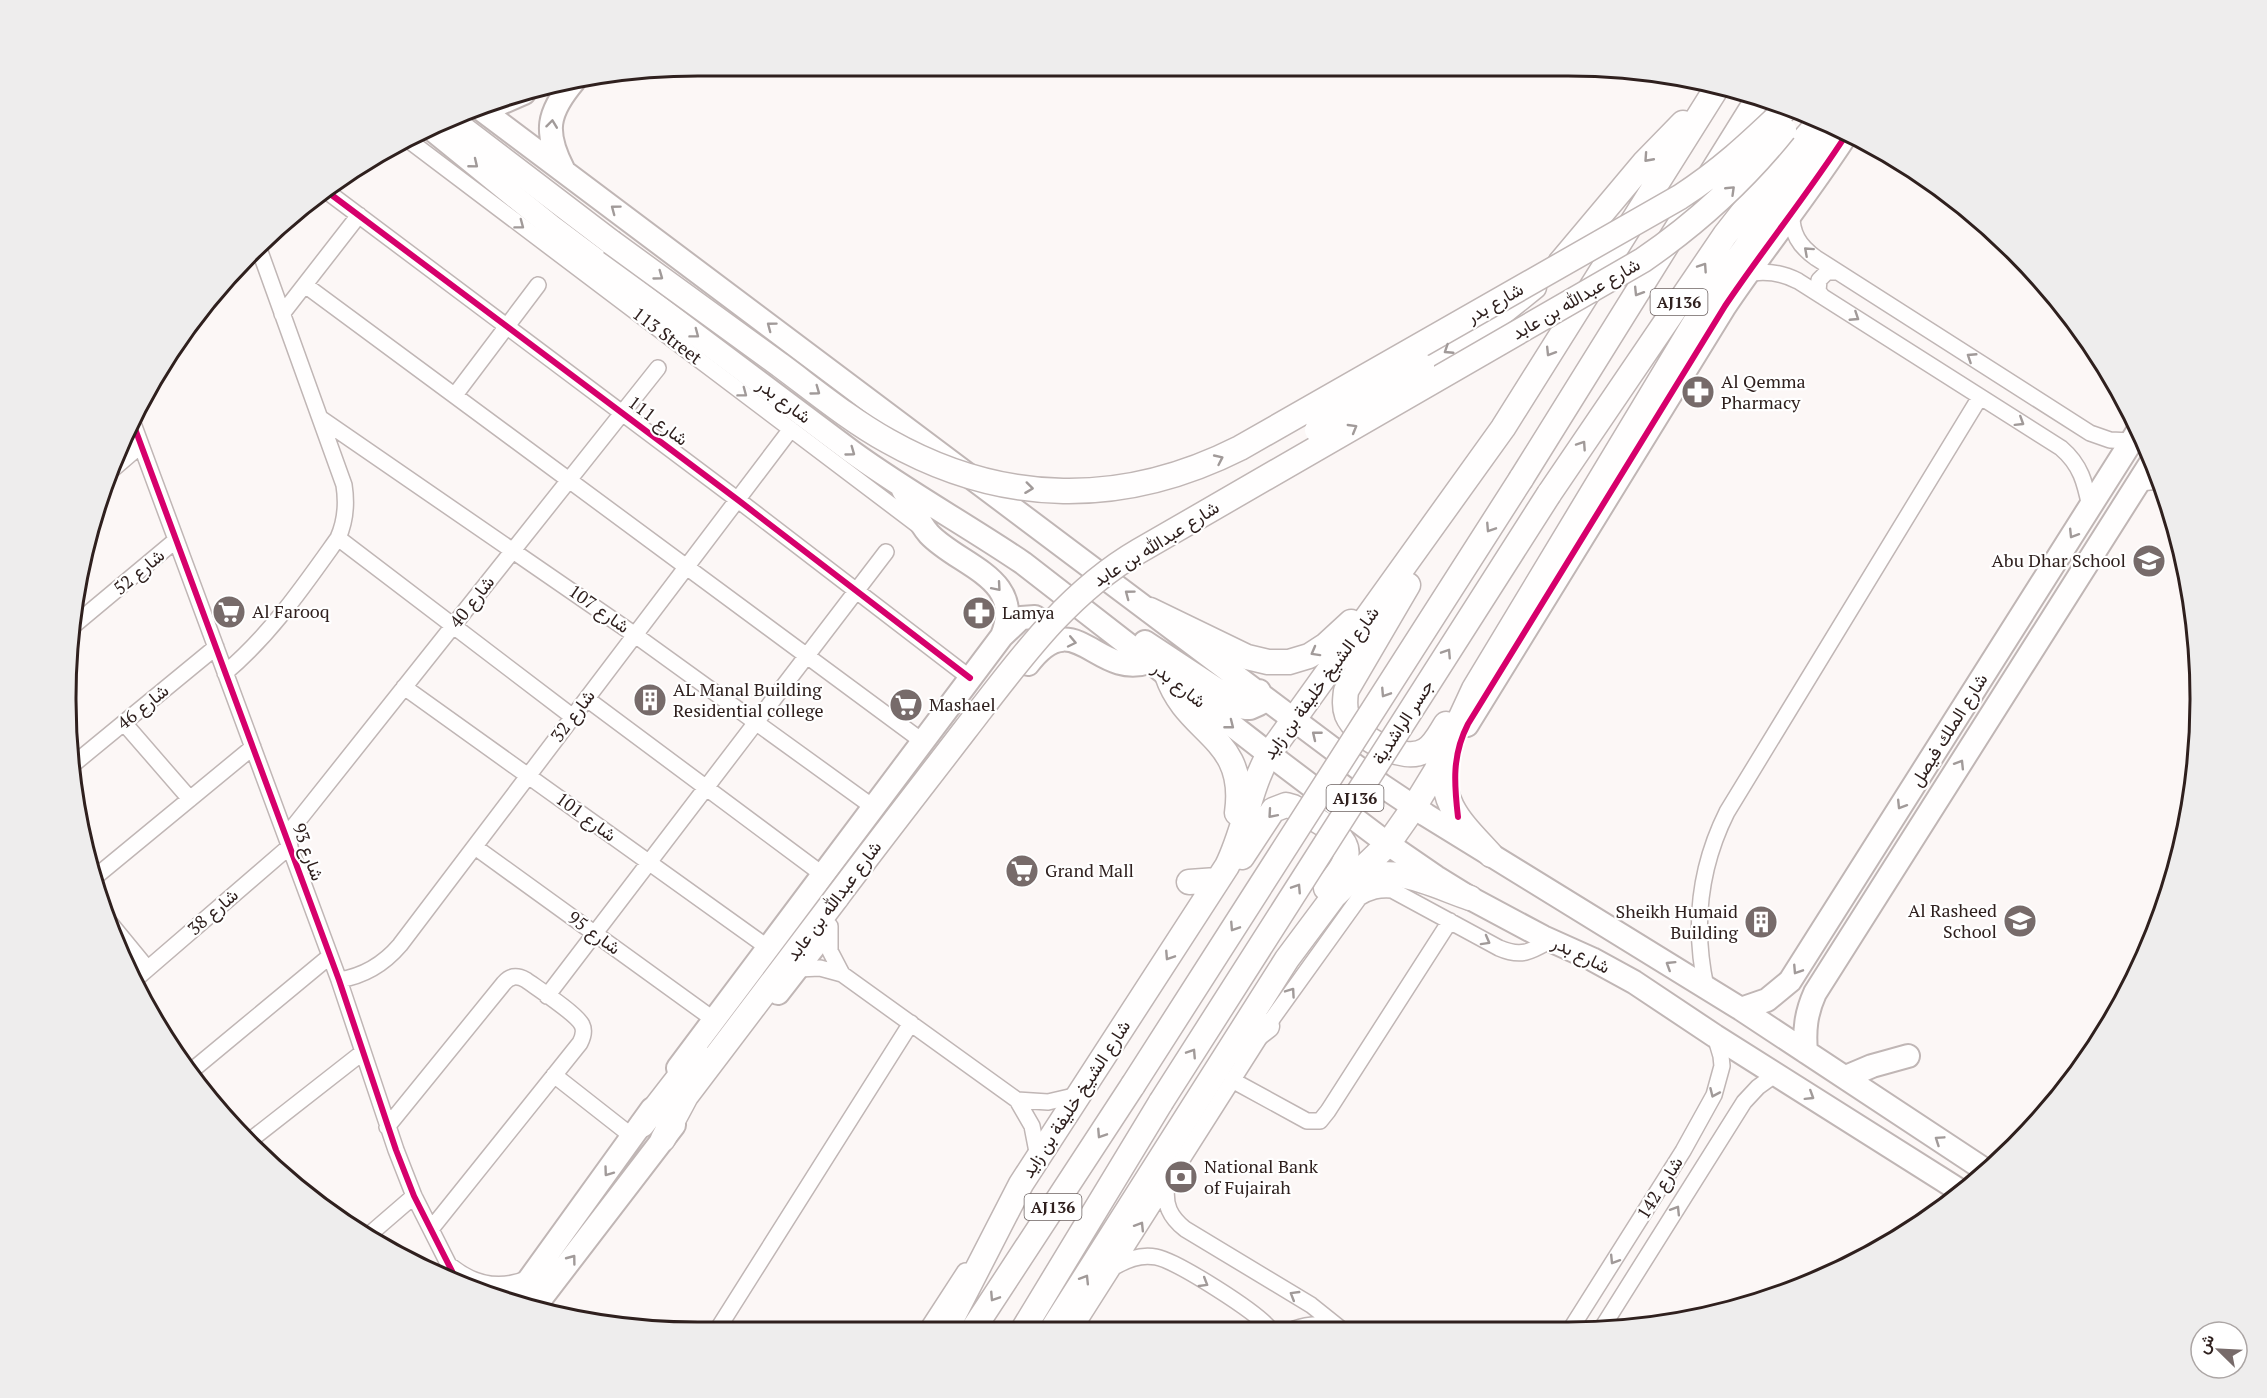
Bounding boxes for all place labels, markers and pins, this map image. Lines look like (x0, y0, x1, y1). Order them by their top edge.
place label: Al Qemma Pharmacy (1721, 369, 1806, 414)
pharmacy icon: Al Qemma Pharmacy (1680, 374, 1716, 410)
school or university icon: Abu Dhar School (2131, 543, 2167, 579)
place label: Abu Dhar School (1992, 548, 2126, 572)
supermarket icon: Al Farooq (211, 594, 247, 630)
pharmacy icon: Lamya (961, 595, 997, 631)
place label: Al Farooq (252, 599, 330, 623)
place label: Lamya (1002, 600, 1055, 624)
place label: AL Manal Building Residential college (673, 677, 824, 722)
building icon: AL Manal Building Residential college (632, 682, 668, 718)
supermarket icon: Mashael (888, 687, 924, 723)
place label: Mashael (929, 692, 996, 716)
supermarket icon: Grand Mall (1004, 853, 1040, 889)
place label: Grand Mall (1045, 858, 1134, 882)
place label: Al Rasheed School (1908, 898, 1997, 943)
place label: Sheikh Humaid Building (1616, 899, 1739, 944)
school or university icon: Al Rasheed School (2002, 903, 2038, 939)
building icon: Sheikh Humaid Building (1743, 904, 1779, 940)
place label: National Bank of Fujairah (1204, 1154, 1319, 1199)
bank icon: National Bank of Fujairah (1163, 1159, 1199, 1195)

